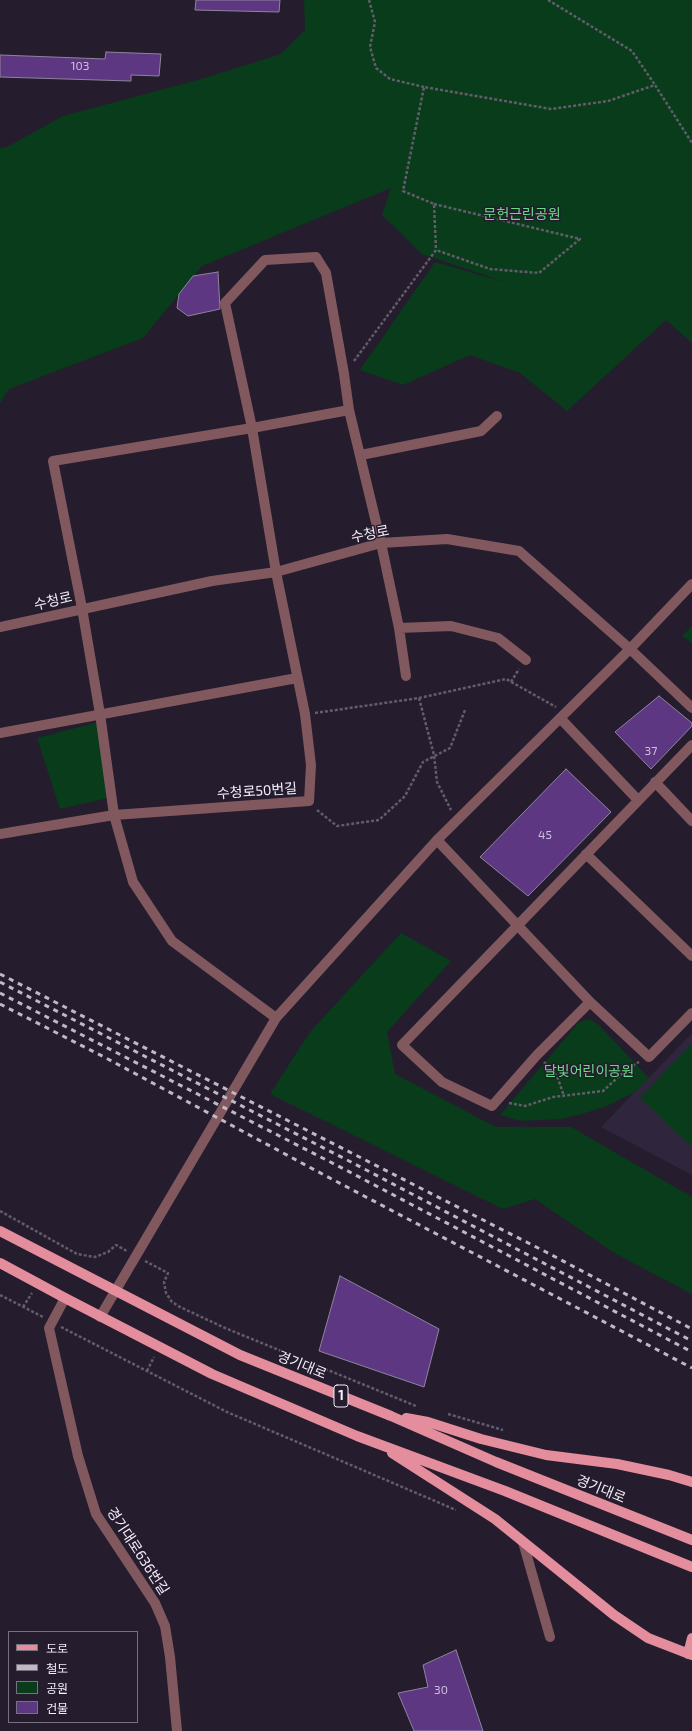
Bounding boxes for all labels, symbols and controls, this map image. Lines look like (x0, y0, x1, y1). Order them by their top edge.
house number: 103 (71, 59, 89, 73)
park label: 문헌근린공원 (483, 206, 561, 222)
street label: 수청로 (349, 522, 391, 546)
street label: 수청로 (32, 588, 74, 614)
house number: 37 (645, 744, 657, 758)
street label: 수청로50번길 (216, 780, 298, 802)
house number: 45 (538, 828, 552, 842)
park label: 달빛어린이공원 (544, 1063, 634, 1079)
street label: 경기대로 (275, 1348, 329, 1382)
road number: 1 (334, 1385, 348, 1407)
street label: 경기대로 (574, 1472, 628, 1506)
street label: 경기대로636번길 (103, 1504, 173, 1598)
legend (8, 1631, 138, 1723)
text: 도로 (46, 1641, 68, 1655)
text: 철도 (46, 1661, 68, 1675)
text: 공원 (46, 1681, 68, 1695)
house number: 30 (434, 1683, 448, 1697)
text: 건물 (46, 1701, 68, 1715)

